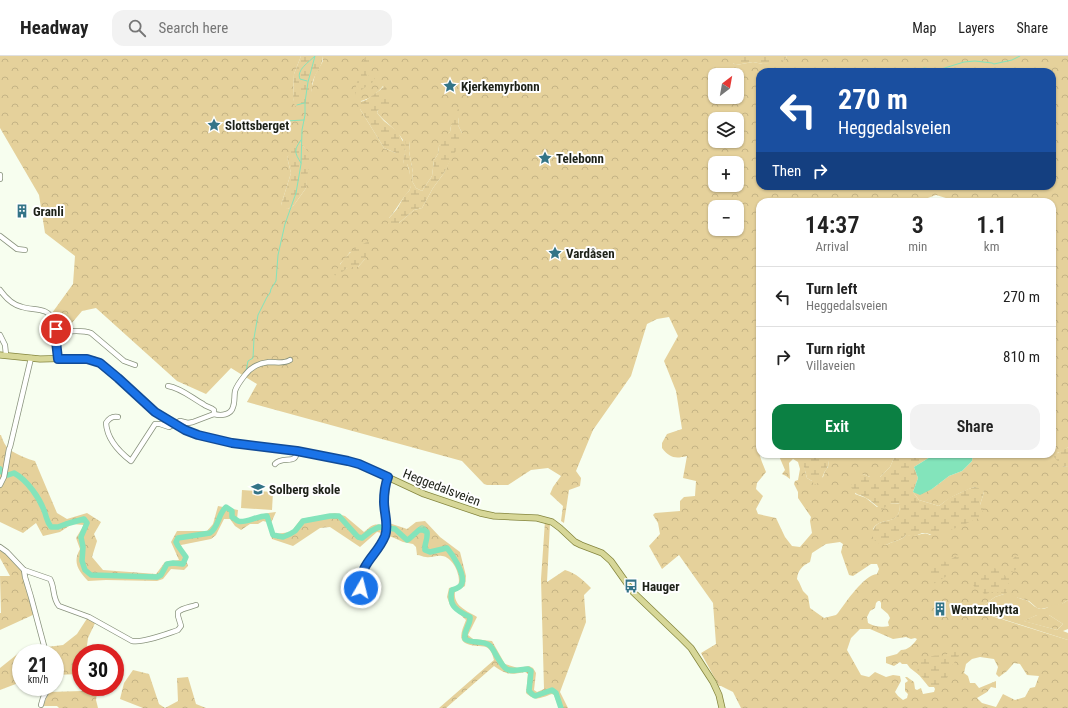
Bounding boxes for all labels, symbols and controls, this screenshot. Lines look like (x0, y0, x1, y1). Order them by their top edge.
search box (112, 10, 392, 46)
text: Headway (20, 16, 88, 39)
icon: search (126, 17, 148, 39)
text: Search here (158, 19, 228, 37)
text: Map (912, 20, 936, 36)
text: Layers (958, 20, 995, 36)
text: Share (1017, 20, 1048, 36)
north arrow (708, 68, 744, 104)
map controls (708, 68, 744, 236)
place icon: Kjerkemyrbonn (442, 78, 458, 94)
place label: Kjerkemyrbonn (461, 79, 540, 94)
text: 270 m (838, 83, 908, 116)
icon: left (772, 84, 824, 136)
button: layers (708, 112, 744, 148)
place icon: Slottsberget (206, 117, 222, 133)
text: Heggedalsveien (838, 117, 951, 138)
place label: Slottsberget (225, 118, 289, 133)
place icon: Telebonn (537, 150, 553, 166)
place label: Telebonn (556, 151, 604, 166)
button: + (708, 156, 744, 192)
icon: right (809, 160, 831, 182)
text: Then (772, 162, 801, 180)
button: − (708, 200, 744, 236)
building icon: Granli (14, 203, 30, 219)
place label: Granli (33, 204, 64, 219)
text: 14:37 (805, 211, 859, 239)
text: 3 (912, 211, 924, 239)
text: 1.1 (976, 211, 1007, 239)
text: Arrival (816, 239, 849, 254)
text: min (908, 239, 927, 254)
text: km (984, 239, 1000, 254)
place icon: Vardåsen (547, 245, 563, 261)
place label: Vardåsen (566, 246, 615, 261)
text: Turn left (806, 280, 857, 298)
icon: left (772, 286, 794, 308)
text: 270 m (1003, 288, 1040, 306)
text: Heggedalsveien (806, 298, 888, 313)
pin (39, 312, 73, 346)
icon: arrive (45, 318, 67, 340)
text: Turn right (806, 340, 865, 358)
icon: right (772, 346, 794, 368)
text: 810 m (1003, 348, 1040, 366)
text: Villaveien (806, 358, 855, 373)
button: Exit (772, 404, 902, 450)
button: Share (910, 404, 1040, 450)
street label: Heggedalsveien (401, 466, 483, 509)
school or university icon: Solberg skole (250, 481, 266, 497)
place label: Solberg skole (269, 482, 340, 497)
position arrow (340, 567, 382, 609)
bus stop icon: Hauger (623, 578, 639, 594)
place label: Hauger (642, 579, 680, 594)
building icon: Wentzelhytta (932, 601, 948, 617)
place label: Wentzelhytta (951, 602, 1019, 617)
speed limit sign: 30 (72, 644, 124, 696)
text: 21 (28, 653, 48, 677)
text: km/h (28, 674, 48, 685)

